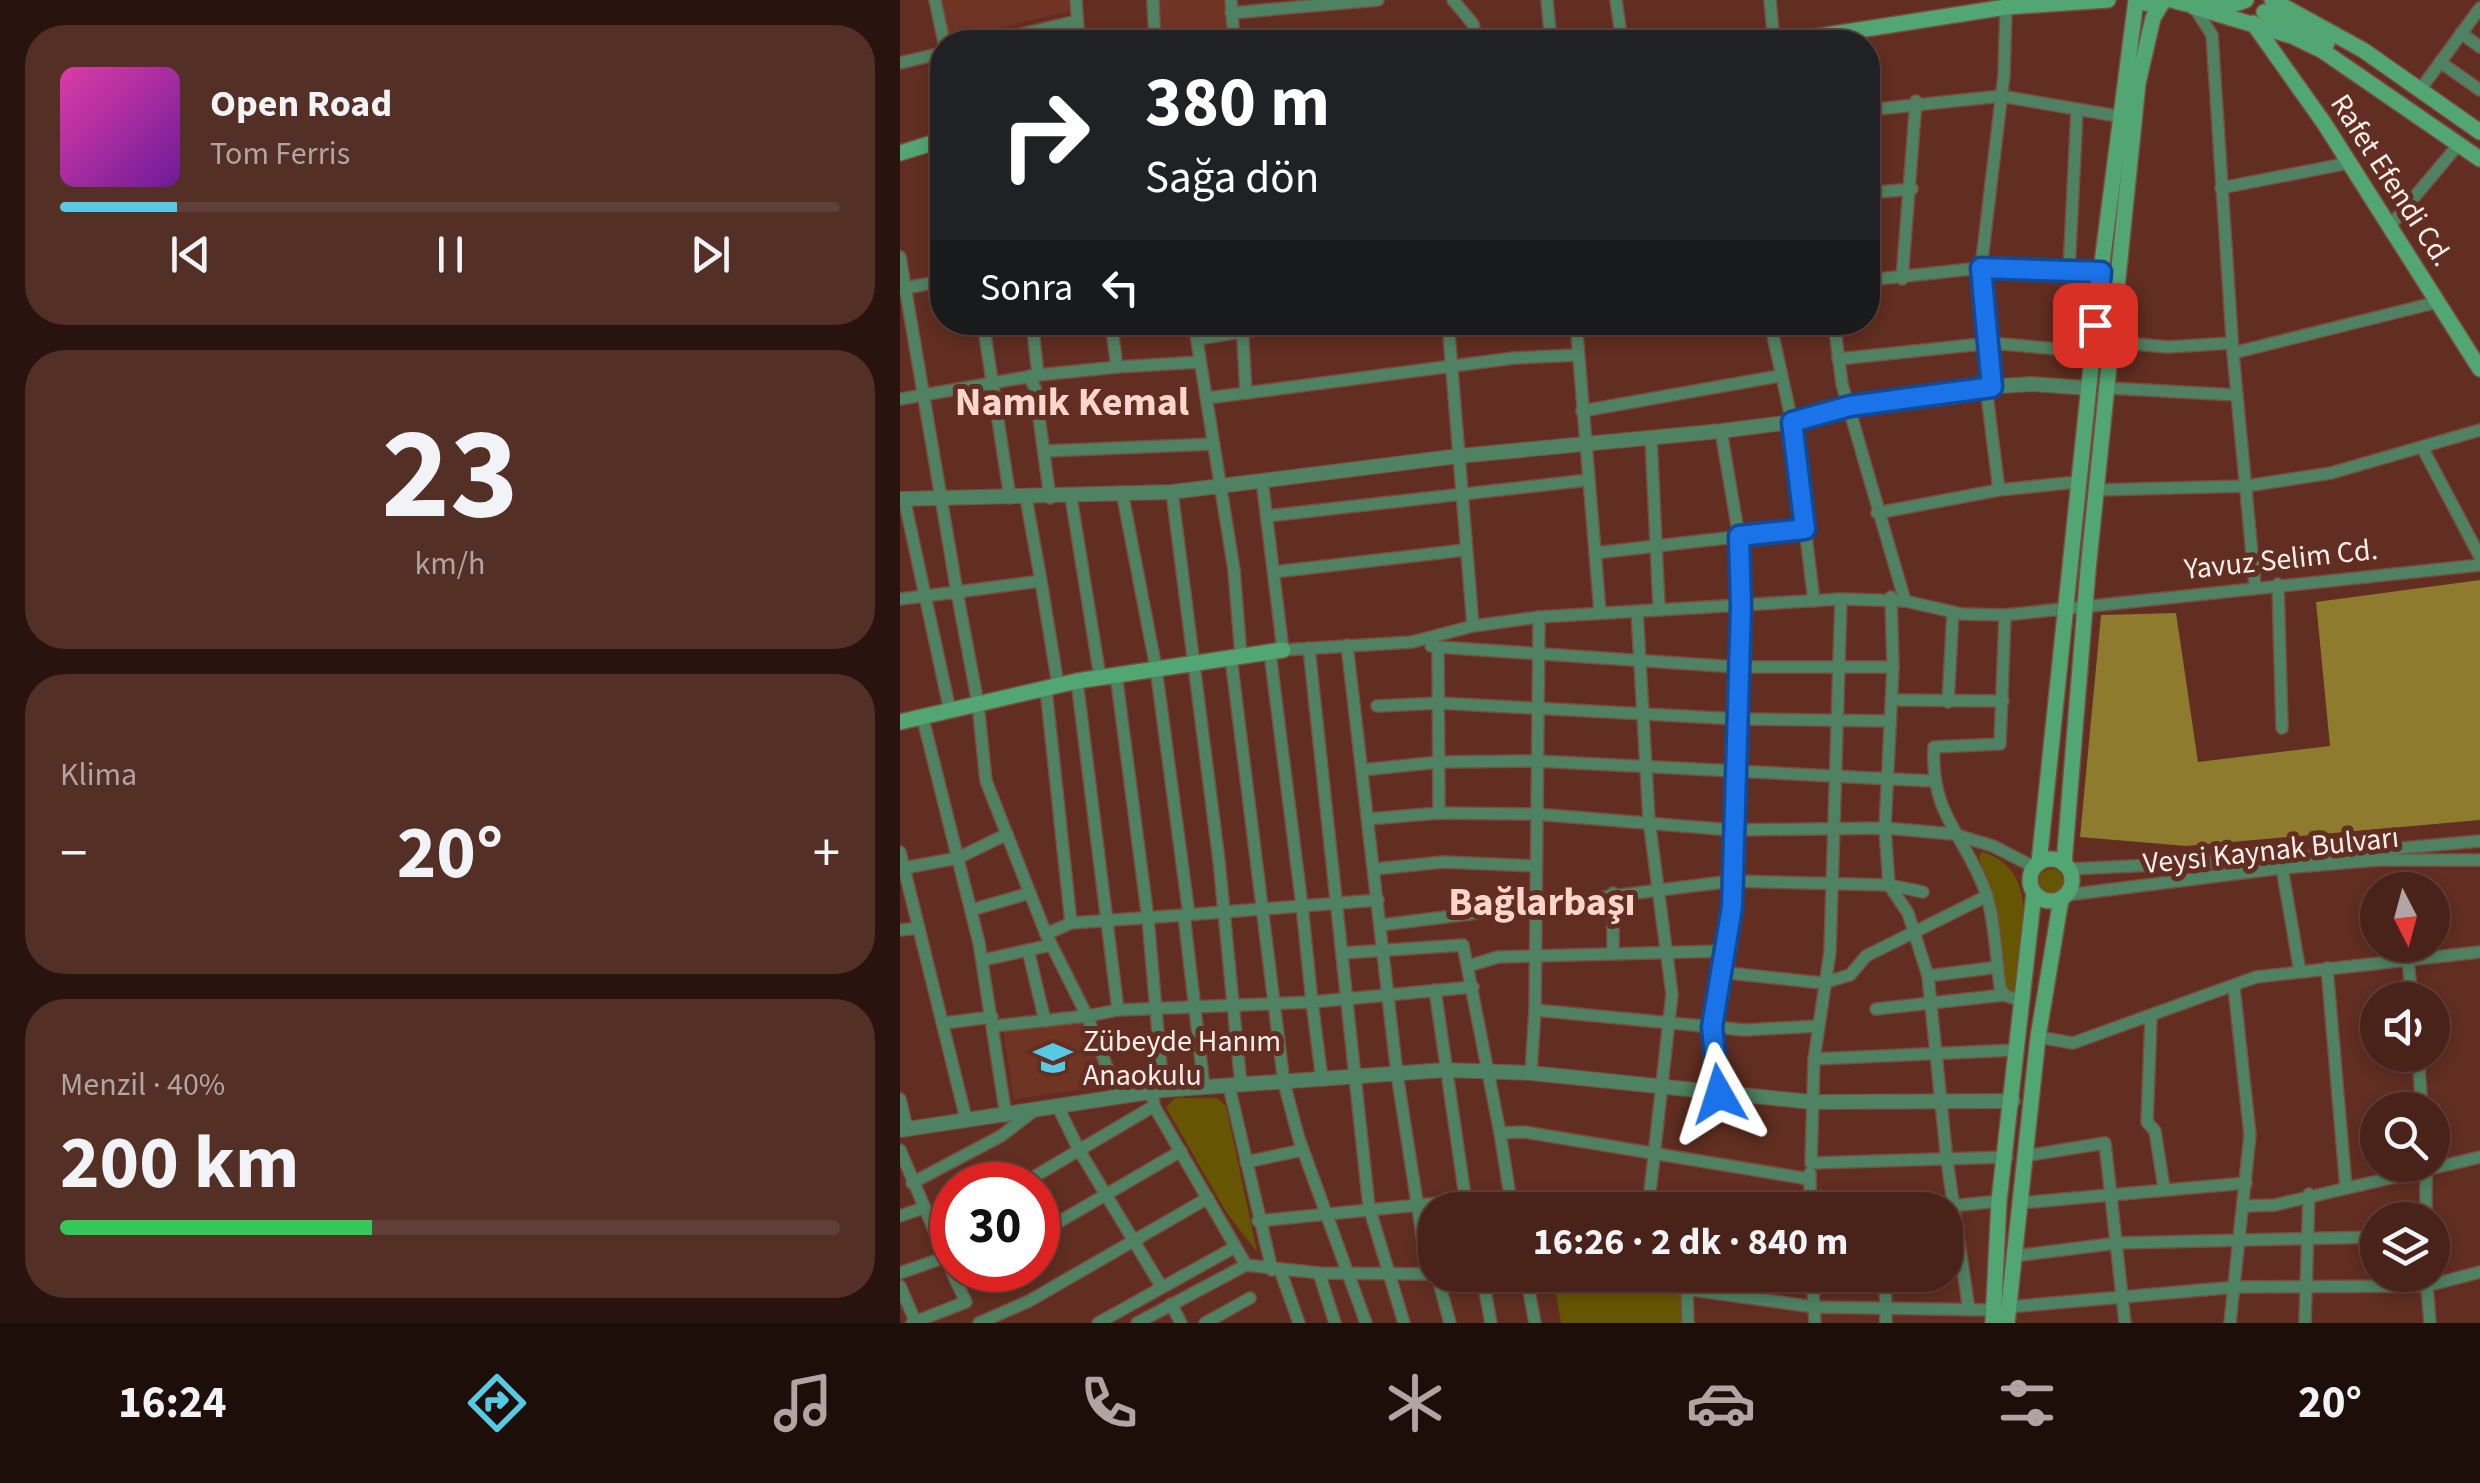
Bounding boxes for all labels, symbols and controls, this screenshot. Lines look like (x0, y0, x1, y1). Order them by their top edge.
text: 380 m (1145, 53, 1330, 153)
icon: right (980, 70, 1110, 200)
text: Open Road (210, 77, 392, 131)
street label: Rafet Efendi Cd. (2320, 85, 2464, 275)
text: Tom Ferris (210, 131, 350, 177)
text: Sağa dön (1145, 146, 1319, 210)
icon: previous (163, 227, 218, 282)
icon: pause (423, 227, 478, 282)
icon: next (683, 227, 738, 282)
icon: left (1093, 260, 1148, 315)
text: Sonra (980, 261, 1073, 315)
pin (2053, 283, 2138, 368)
icon: arrive (2068, 298, 2123, 353)
district label: Namık Kemal (955, 374, 1189, 431)
text: 23 (381, 383, 519, 568)
street label: Yavuz Selim Cd. (2181, 528, 2380, 591)
text: km/h (415, 541, 485, 587)
text: Klima (60, 752, 137, 798)
text: 20° (397, 800, 503, 907)
text: − (60, 815, 87, 893)
text: + (813, 815, 840, 893)
street label: Veysi Kaynak Bulvarı (2141, 816, 2401, 885)
north arrow (2360, 872, 2450, 962)
map controls (2360, 872, 2450, 1292)
district label: Bağlarbaşı (1448, 874, 1636, 931)
button: sound (2360, 982, 2450, 1072)
place label: Zübeyde Hanım Anaokulu (1083, 1020, 1281, 1097)
school or university icon: Zübeyde Hanım Anaokulu (1032, 1037, 1074, 1079)
position arrow (1667, 1042, 1771, 1146)
text: Menzil · 40% (60, 1062, 225, 1108)
button: search (2360, 1092, 2450, 1182)
text: 200 km (60, 1110, 299, 1217)
speed limit sign: 30 (930, 1162, 1060, 1292)
button: layers (2360, 1202, 2450, 1292)
text: 16:26 · 2 dk · 840 m (1533, 1215, 1848, 1269)
icon: directions (462, 1368, 532, 1438)
icon: music (768, 1368, 838, 1438)
icon: phone (1074, 1368, 1144, 1438)
icon: climate (1380, 1368, 1450, 1438)
icon: car (1686, 1368, 1756, 1438)
icon: filters (1992, 1368, 2062, 1438)
text: 16:24 (118, 1371, 227, 1435)
text: 20° (2298, 1371, 2362, 1435)

